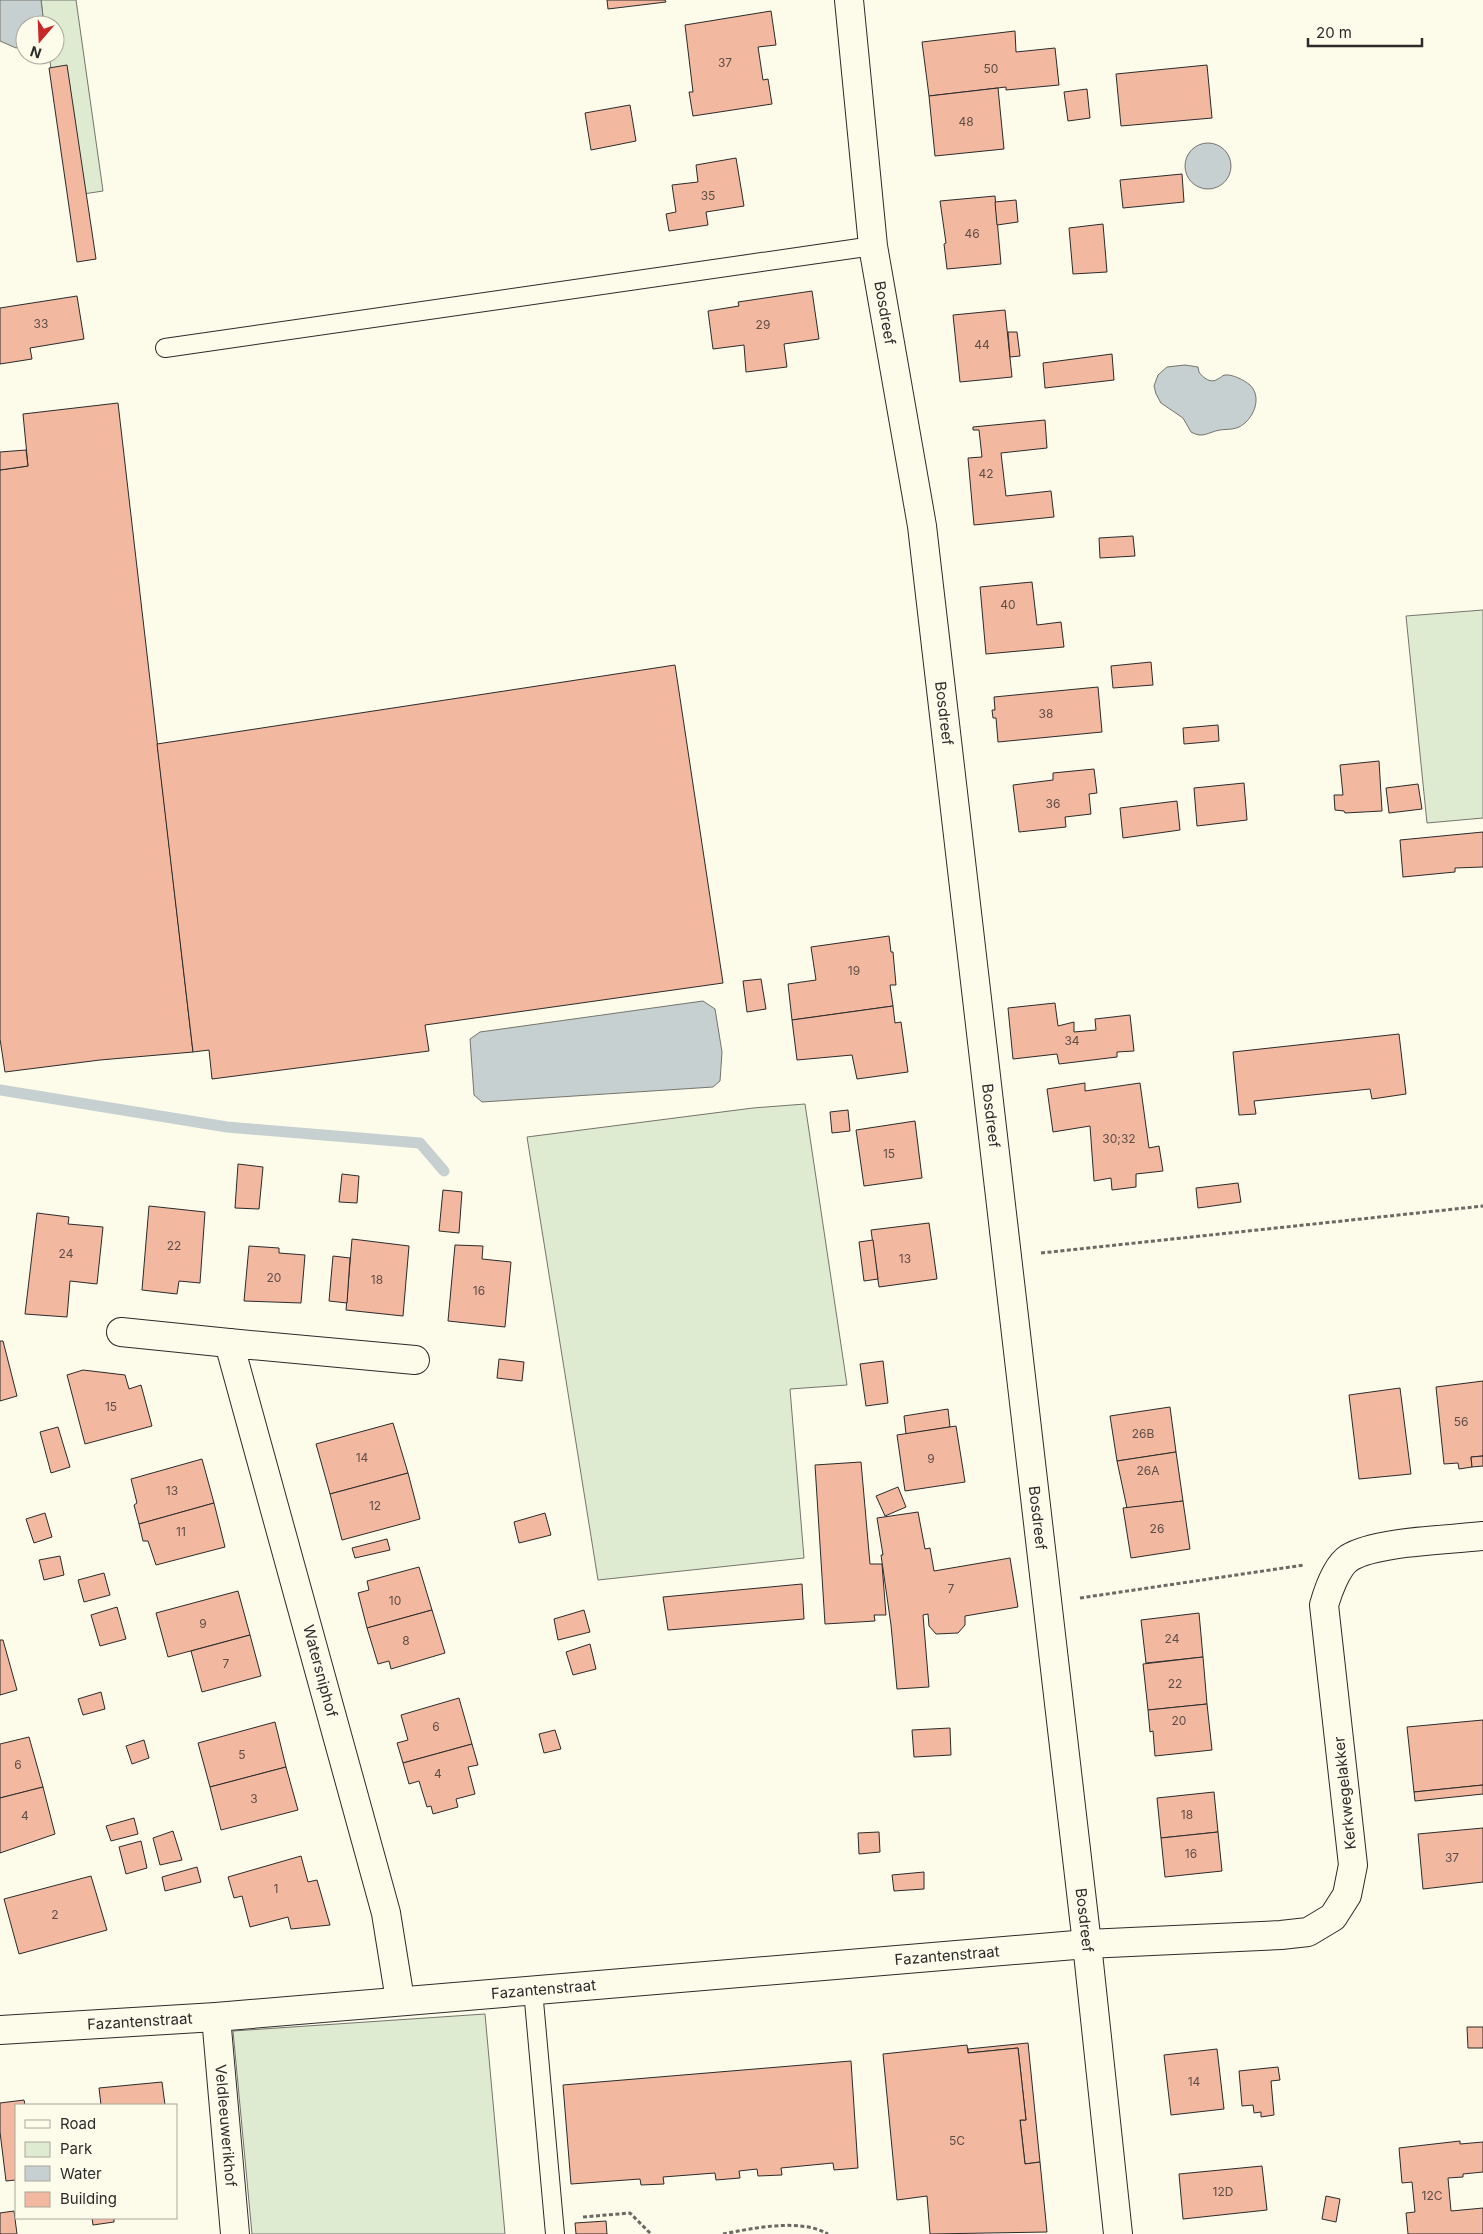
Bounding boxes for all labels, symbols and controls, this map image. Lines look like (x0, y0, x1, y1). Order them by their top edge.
north arrow (15, 15, 65, 65)
scale bar (1308, 15, 1422, 47)
text: 20 m (1316, 23, 1352, 42)
text: N (28, 43, 43, 63)
house number: 37 (718, 55, 732, 70)
house number: 50 (984, 61, 998, 76)
house number: 48 (958, 114, 974, 129)
house number: 35 (701, 188, 715, 203)
house number: 46 (964, 226, 980, 241)
street label: Bosdreef (870, 279, 900, 347)
house number: 33 (34, 316, 48, 331)
house number: 29 (756, 317, 770, 332)
house number: 44 (974, 337, 990, 352)
house number: 42 (978, 466, 994, 481)
house number: 40 (1000, 597, 1016, 612)
street label: Bosdreef (931, 680, 958, 747)
house number: 38 (1039, 706, 1053, 721)
house number: 36 (1046, 796, 1060, 811)
house number: 19 (848, 963, 860, 978)
house number: 34 (1064, 1033, 1080, 1048)
street label: Bosdreef (978, 1082, 1004, 1149)
house number: 30;32 (1102, 1131, 1136, 1146)
house number: 15 (883, 1146, 895, 1161)
house number: 22 (167, 1238, 181, 1253)
house number: 24 (59, 1246, 74, 1261)
house number: 13 (899, 1251, 911, 1266)
house number: 20 (267, 1270, 281, 1285)
house number: 18 (371, 1272, 383, 1287)
house number: 16 (473, 1283, 485, 1298)
house number: 15 (105, 1399, 117, 1414)
house number: 56 (1454, 1414, 1468, 1429)
house number: 26B (1132, 1426, 1154, 1441)
house number: 14 (356, 1450, 369, 1465)
house number: 9 (927, 1451, 935, 1466)
house number: 26A (1136, 1463, 1160, 1478)
house number: 13 (166, 1483, 178, 1498)
street label: Bosdreef (1025, 1485, 1051, 1551)
house number: 12 (369, 1498, 381, 1513)
house number: 26 (1150, 1521, 1164, 1536)
house number: 11 (176, 1524, 186, 1539)
house number: 7 (948, 1581, 955, 1596)
house number: 10 (389, 1593, 401, 1608)
house number: 9 (199, 1616, 207, 1631)
street label: Watersniphof (299, 1623, 342, 1719)
house number: 24 (1165, 1631, 1180, 1646)
house number: 8 (402, 1633, 410, 1648)
house number: 7 (223, 1656, 230, 1671)
house number: 22 (1168, 1676, 1182, 1691)
house number: 20 (1172, 1713, 1186, 1728)
house number: 6 (432, 1719, 440, 1734)
street label: Kerkwegelakker (1329, 1735, 1360, 1851)
house number: 5 (238, 1747, 246, 1762)
house number: 6 (14, 1757, 22, 1772)
house number: 4 (434, 1766, 442, 1781)
house number: 3 (250, 1791, 258, 1806)
house number: 18 (1181, 1807, 1193, 1822)
house number: 4 (21, 1808, 29, 1823)
house number: 16 (1185, 1846, 1197, 1861)
house number: 37 (1445, 1850, 1459, 1865)
house number: 1 (274, 1881, 278, 1896)
street label: Bosdreef (1072, 1887, 1098, 1954)
house number: 2 (51, 1907, 59, 1922)
street label: Fazantenstraat (894, 1941, 1000, 1969)
street label: Fazantenstraat (490, 1975, 597, 2003)
street label: Fazantenstraat (87, 2008, 193, 2034)
street label: Veldleeuwerikhof (211, 2063, 241, 2188)
house number: 14 (1188, 2074, 1201, 2089)
legend (15, 2104, 178, 2219)
text: Road (60, 2114, 96, 2133)
house number: 5C (949, 2133, 965, 2148)
text: Park (60, 2139, 93, 2158)
text: Water (60, 2164, 102, 2183)
house number: 12D (1213, 2184, 1233, 2199)
house number: 12C (1422, 2188, 1443, 2203)
text: Building (60, 2189, 117, 2208)

